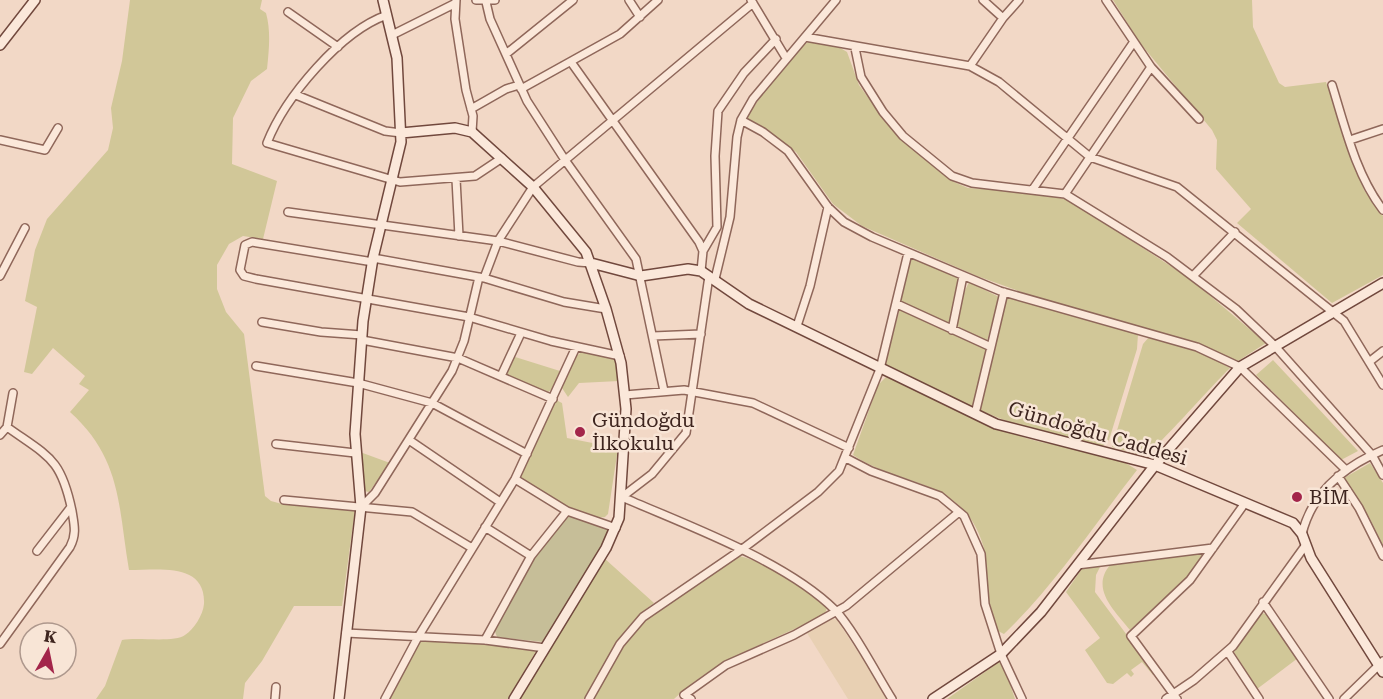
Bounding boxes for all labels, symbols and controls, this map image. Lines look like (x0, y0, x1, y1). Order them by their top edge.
street label: Gündoğdu Caddesi (1006, 396, 1190, 470)
place label: Gündoğdu İlkokulu (592, 408, 695, 455)
marker: Gündoğdu İlkokulu (573, 425, 587, 439)
place label: BİM (1309, 485, 1349, 509)
marker: BİM (1290, 490, 1304, 504)
north arrow (18, 621, 78, 681)
text: K (43, 626, 58, 647)

